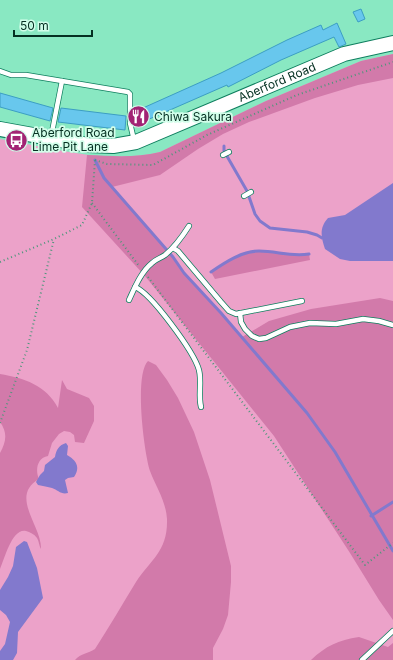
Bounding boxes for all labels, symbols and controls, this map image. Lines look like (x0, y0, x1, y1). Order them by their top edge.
scale bar (14, 12, 92, 38)
text: 50 m (20, 18, 49, 33)
street label: Aberford Road (236, 59, 318, 105)
restaurant icon: Chiwa Sakura (126, 104, 152, 130)
place label: Chiwa Sakura (154, 109, 232, 124)
place label: Aberford Road Lime Pit Lane (32, 125, 115, 154)
bus stop icon: Aberford Road Lime Pit Lane (3, 127, 29, 153)

